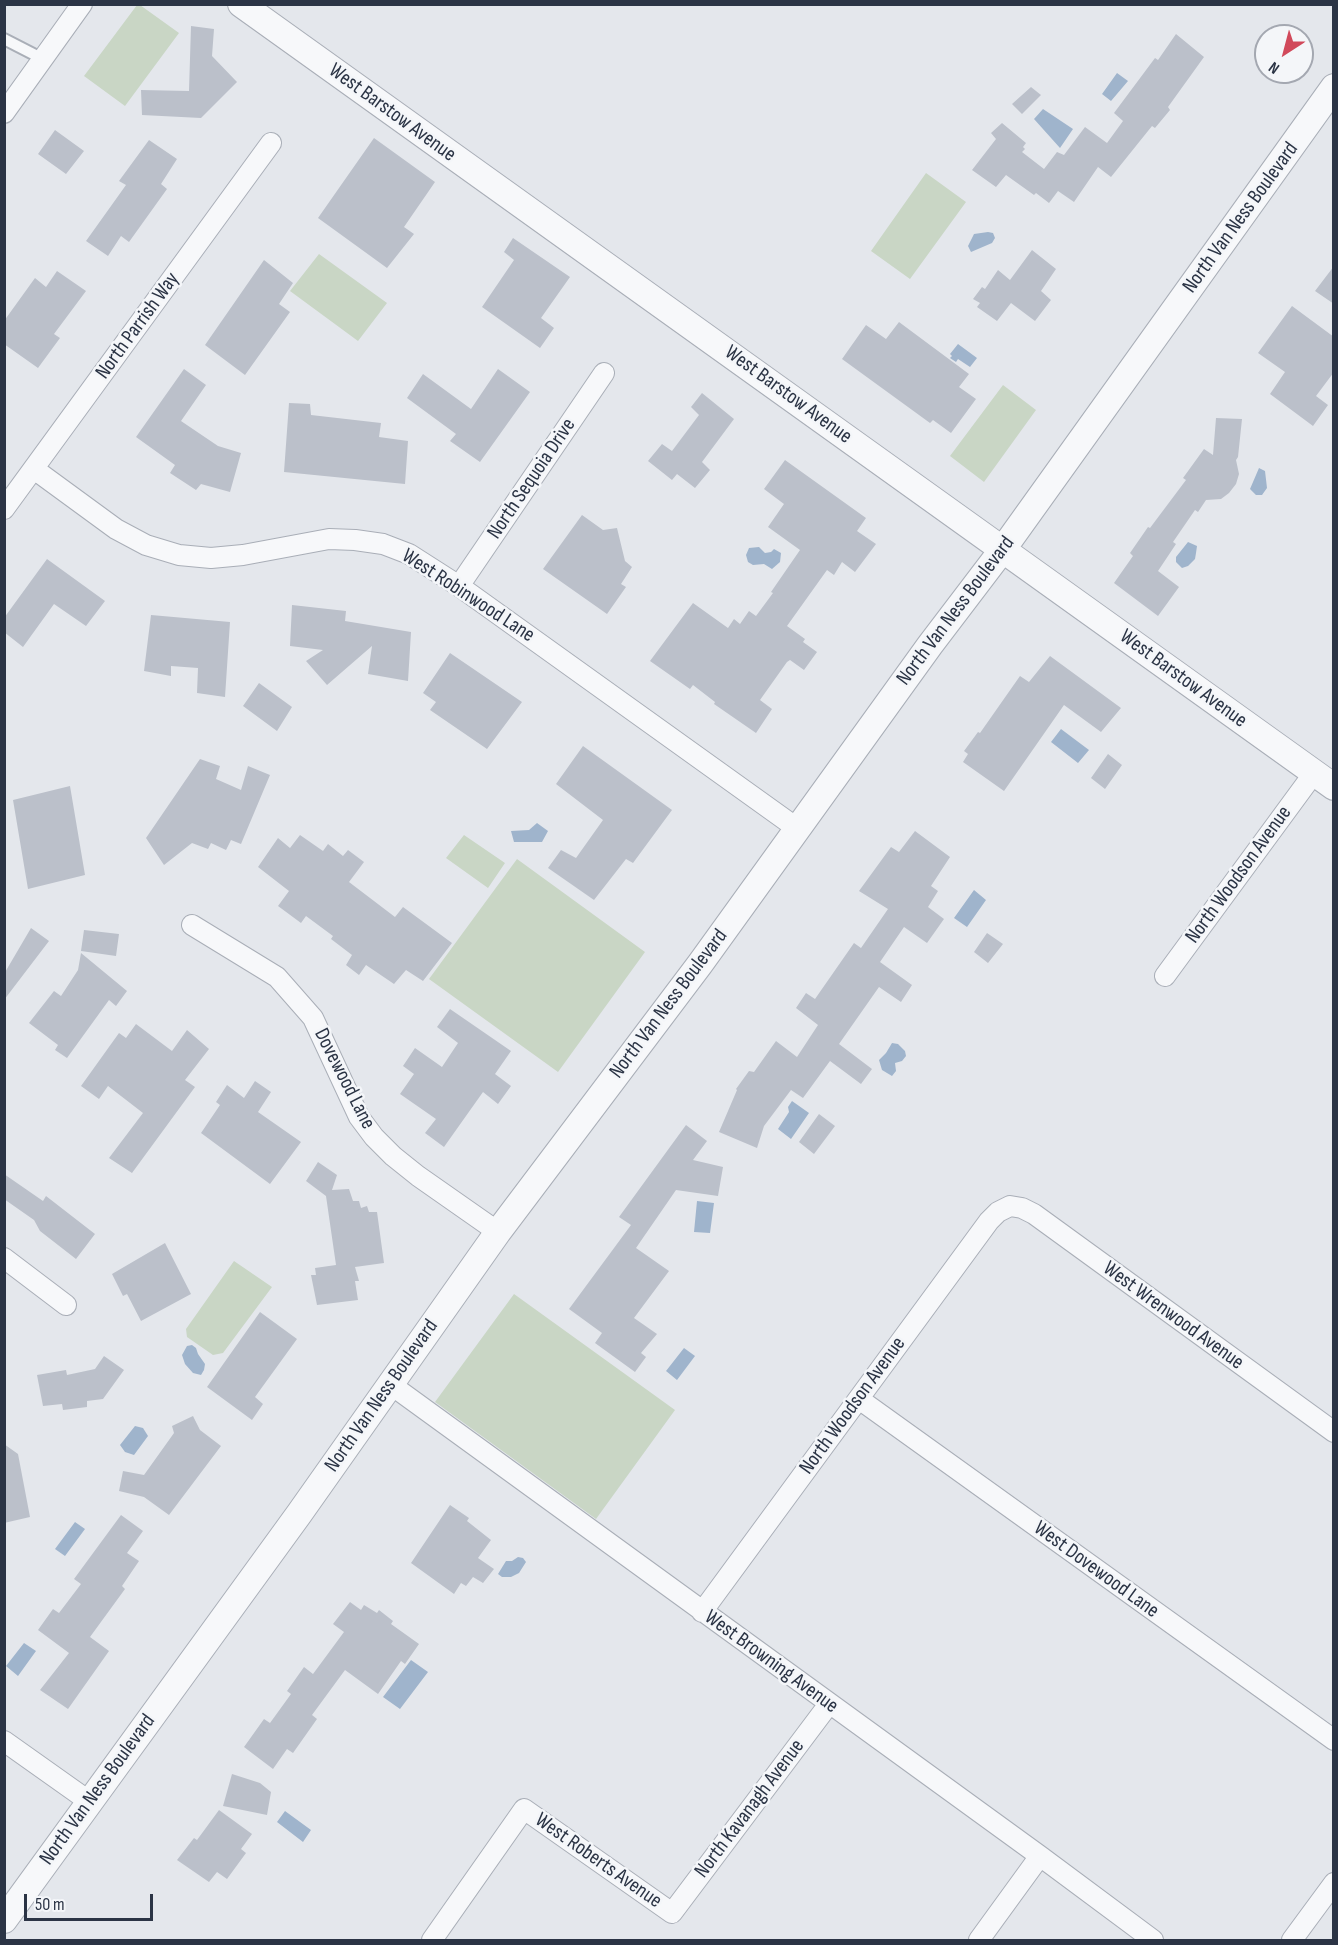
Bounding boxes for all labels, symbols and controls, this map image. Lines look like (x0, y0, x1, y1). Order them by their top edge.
north arrow (1254, 24, 1314, 84)
text: N (1265, 57, 1283, 78)
street label: West Barstow Avenue (323, 58, 461, 168)
street label: North Van Ness Boulevard (1178, 138, 1304, 298)
street label: North Parrish Way (91, 268, 185, 384)
street label: West Barstow Avenue (719, 340, 857, 450)
street label: North Sequoia Drive (482, 414, 582, 544)
street label: North Van Ness Boulevard (892, 531, 1020, 691)
street label: West Robinwood Lane (397, 544, 539, 648)
street label: West Barstow Avenue (1114, 624, 1252, 734)
street label: North Woodson Avenue (1181, 801, 1297, 949)
street label: North Van Ness Boulevard (605, 924, 733, 1084)
street label: Dovewood Lane (308, 1024, 380, 1134)
street label: West Wrenwood Avenue (1098, 1256, 1248, 1376)
street label: North Van Ness Boulevard (320, 1315, 444, 1477)
street label: North Woodson Avenue (795, 1332, 911, 1480)
street label: West Dovewood Lane (1028, 1516, 1164, 1624)
street label: West Browning Avenue (699, 1605, 843, 1719)
street label: North Van Ness Boulevard (35, 1710, 161, 1870)
street label: North Kavanagh Avenue (690, 1735, 810, 1883)
street label: West Roberts Avenue (530, 1808, 666, 1914)
scale bar (27, 1882, 156, 1920)
text: 50 m (35, 1894, 65, 1915)

